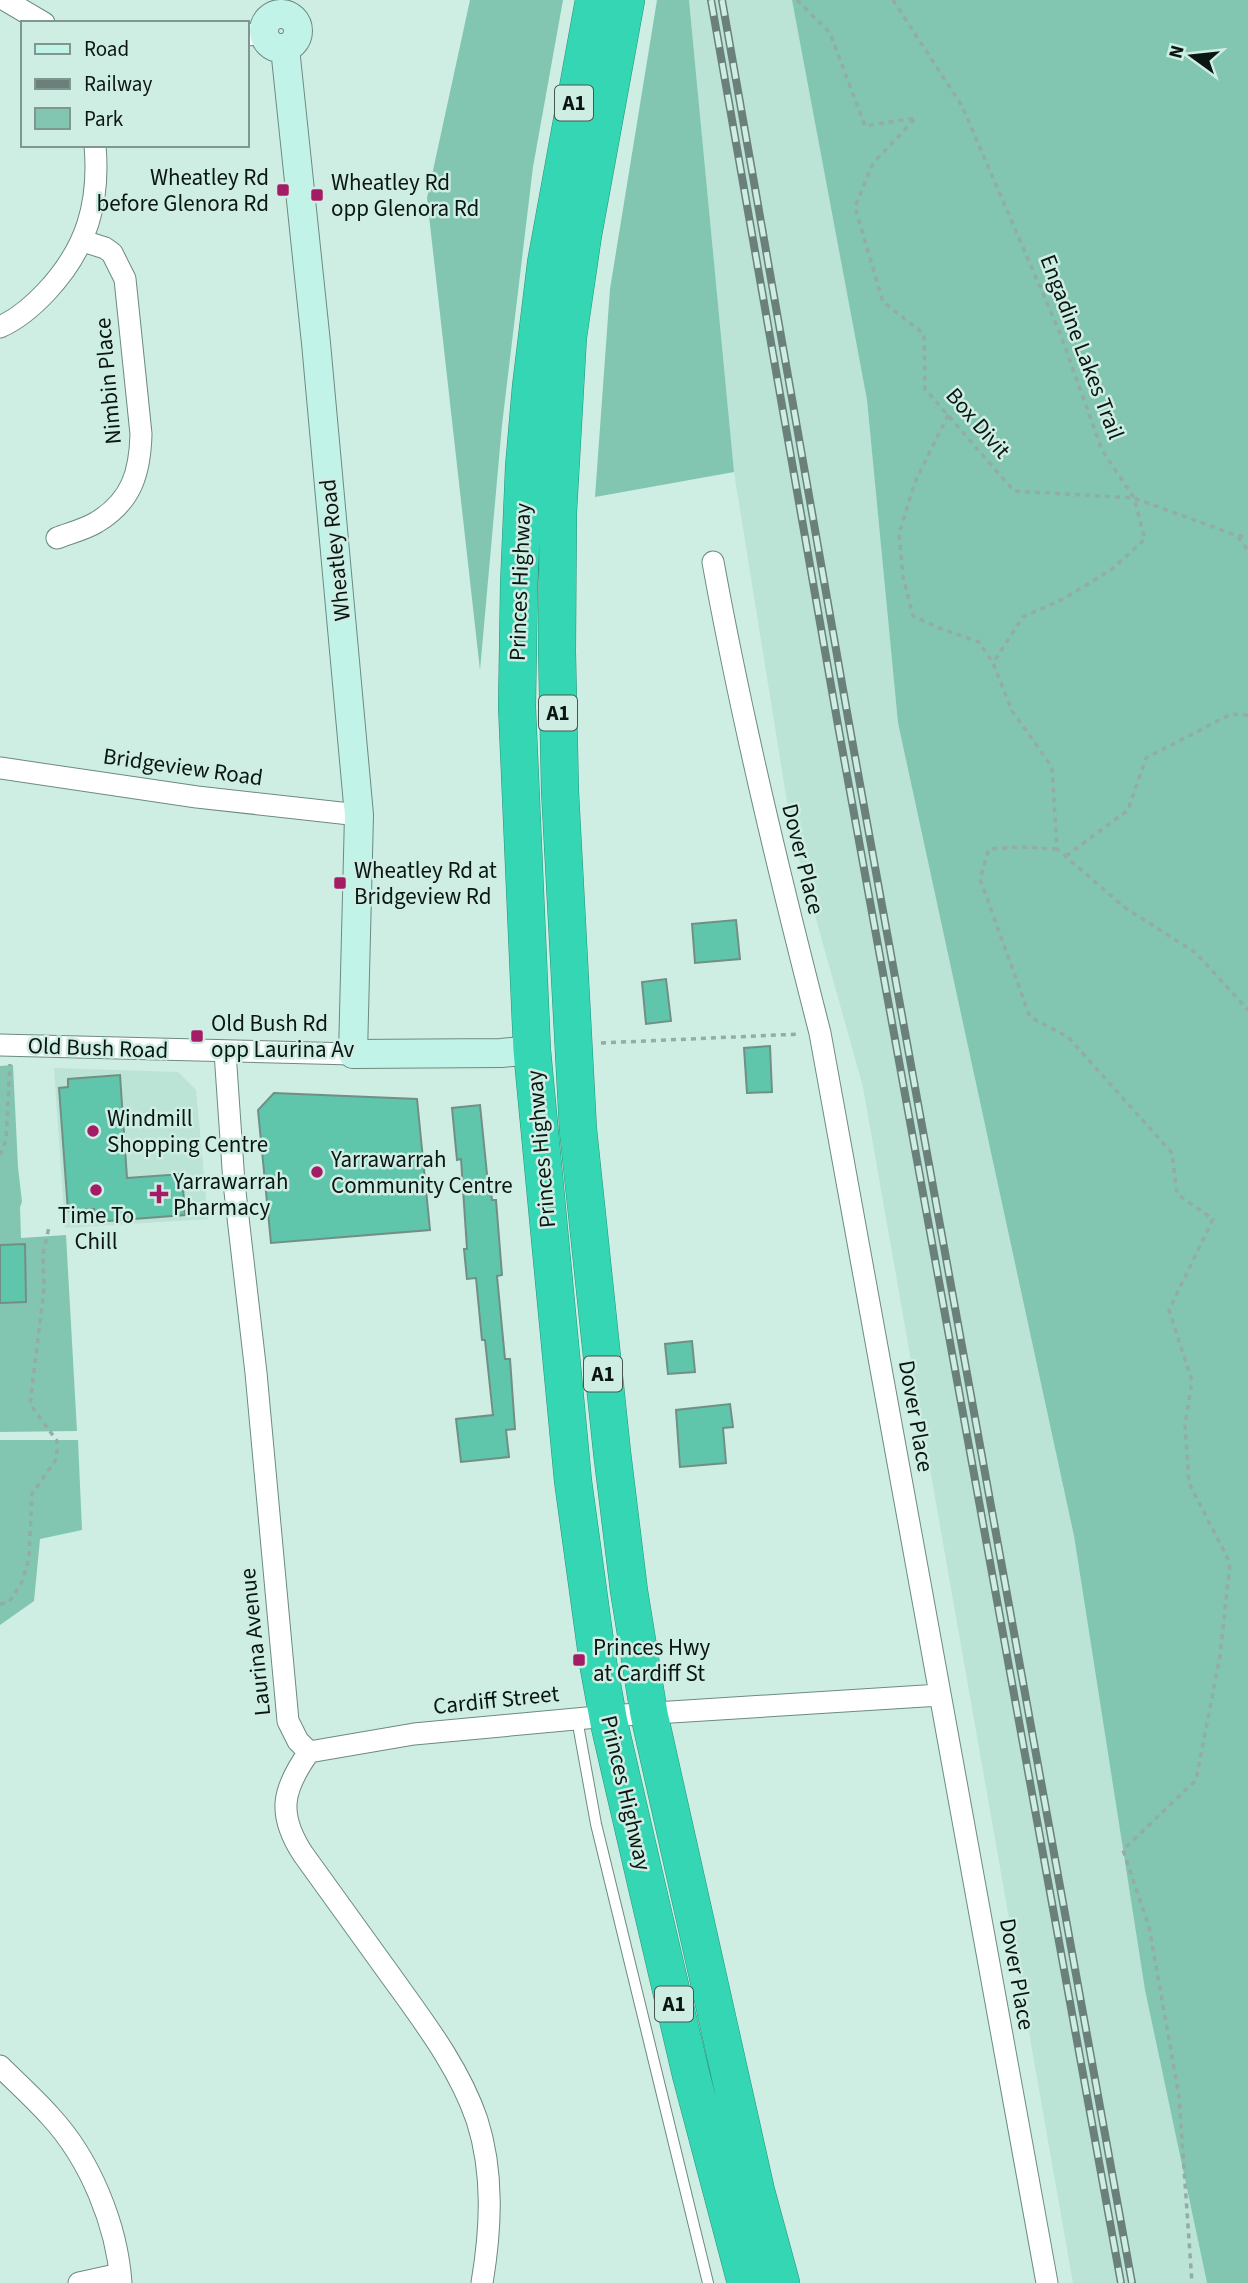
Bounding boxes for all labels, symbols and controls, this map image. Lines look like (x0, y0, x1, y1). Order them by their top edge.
legend (21, 21, 248, 147)
north arrow (1157, 21, 1227, 91)
text: Road (84, 34, 129, 64)
text: N (1162, 42, 1192, 62)
text: Railway (84, 69, 152, 99)
road number: A1 (555, 86, 593, 120)
text: Park (84, 104, 124, 134)
place label: Wheatley Rd before Glenora Rd (96, 161, 269, 220)
place label: Wheatley Rd opp Glenora Rd (331, 166, 479, 225)
marker: Wheatley Rd before Glenora Rd (275, 182, 291, 198)
marker: Wheatley Rd opp Glenora Rd (309, 187, 325, 203)
street label: Engadine Lakes Trail (1032, 250, 1132, 444)
street label: Nimbin Place (86, 316, 130, 446)
street label: Box Divit (938, 380, 1018, 466)
street label: Wheatley Road (311, 477, 359, 623)
street label: Princes Highway (501, 502, 539, 662)
road number: A1 (539, 696, 577, 730)
street label: Bridgeview Road (101, 739, 265, 795)
street label: Dover Place (773, 800, 833, 918)
place label: Wheatley Rd at Bridgeview Rd (354, 854, 497, 913)
marker: Wheatley Rd at Bridgeview Rd (332, 875, 348, 891)
place label: Old Bush Rd opp Laurina Av (211, 1007, 355, 1066)
marker: Old Bush Rd opp Laurina Av (189, 1028, 205, 1044)
street label: Old Bush Road (27, 1029, 169, 1067)
street label: Princes Highway (518, 1068, 564, 1229)
place label: Windmill Shopping Centre (107, 1102, 268, 1161)
marker: Windmill Shopping Centre (85, 1123, 101, 1139)
place label: Yarrawarrah Community Centre (330, 1143, 513, 1202)
marker: Yarrawarrah Community Centre (309, 1164, 325, 1180)
place label: Yarrawarrah Pharmacy (172, 1165, 288, 1224)
marker: Time To Chill (88, 1182, 104, 1198)
marker: Yarrawarrah Pharmacy (151, 1186, 167, 1202)
place label: Time To Chill (58, 1199, 134, 1258)
road number: A1 (584, 1356, 622, 1392)
street label: Dover Place (890, 1357, 942, 1475)
street label: Laurina Avenue (231, 1566, 279, 1718)
place label: Princes Hwy at Cardiff St (593, 1631, 710, 1690)
marker: Princes Hwy at Cardiff St (571, 1652, 587, 1668)
street label: Cardiff Street (431, 1677, 561, 1723)
street label: Princes Highway (592, 1712, 660, 1874)
street label: Dover Place (991, 1915, 1043, 2033)
road number: A1 (655, 1986, 693, 2022)

